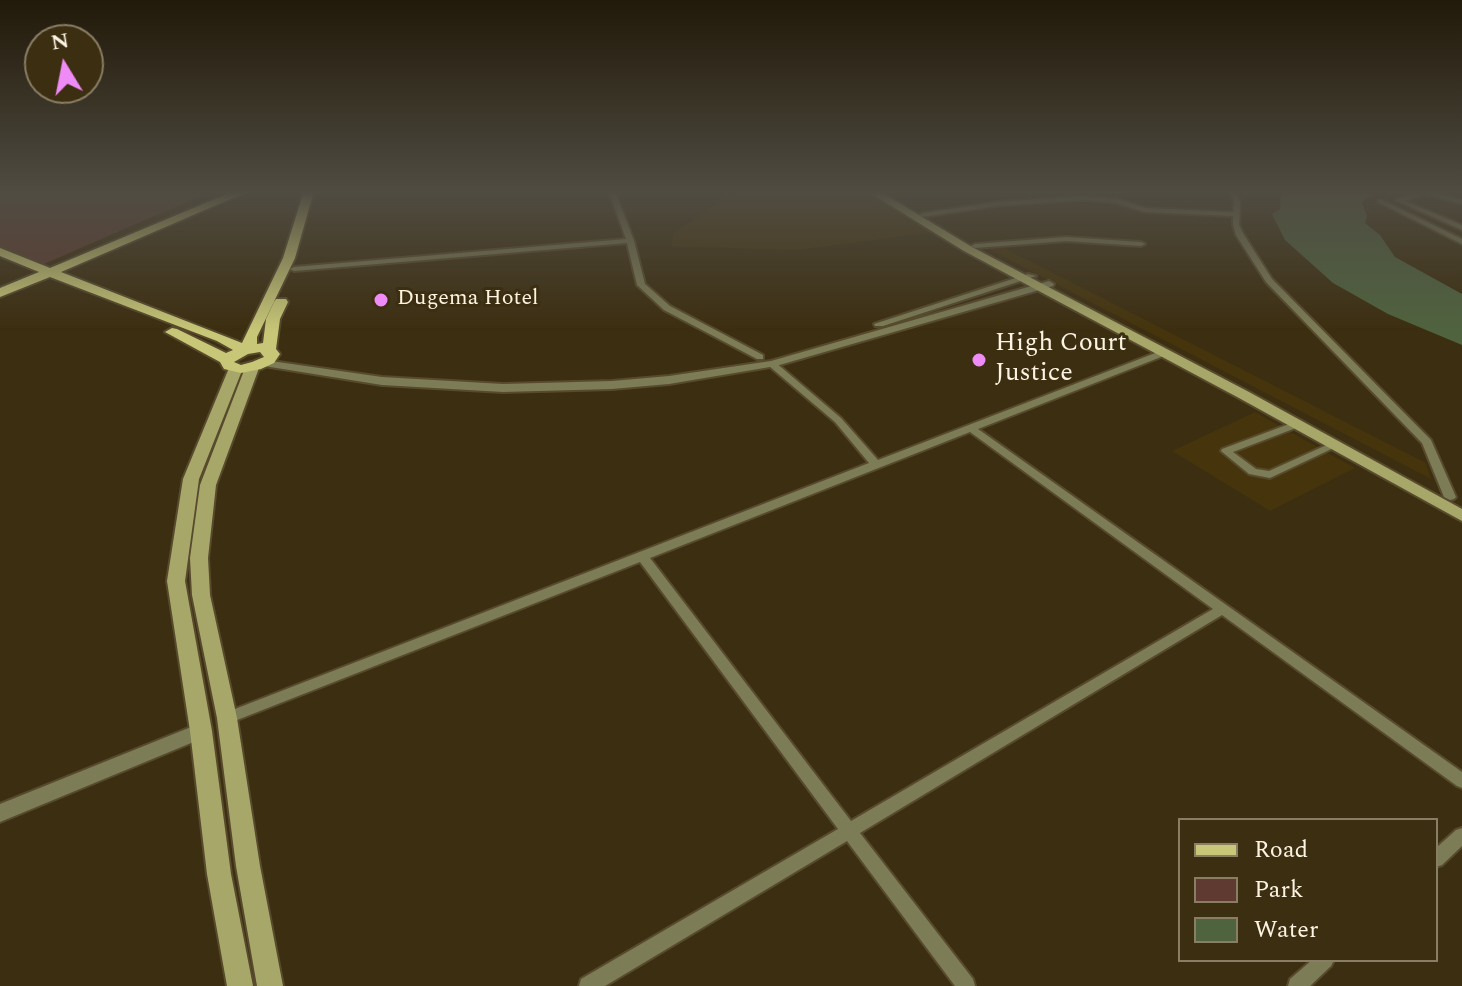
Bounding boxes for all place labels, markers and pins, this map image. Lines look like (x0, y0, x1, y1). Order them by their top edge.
place label: Dugema Hotel (397, 287, 539, 313)
marker: Dugema Hotel (372, 291, 390, 309)
place label: High Court Justice (995, 329, 1127, 390)
marker: High Court Justice (970, 351, 988, 369)

